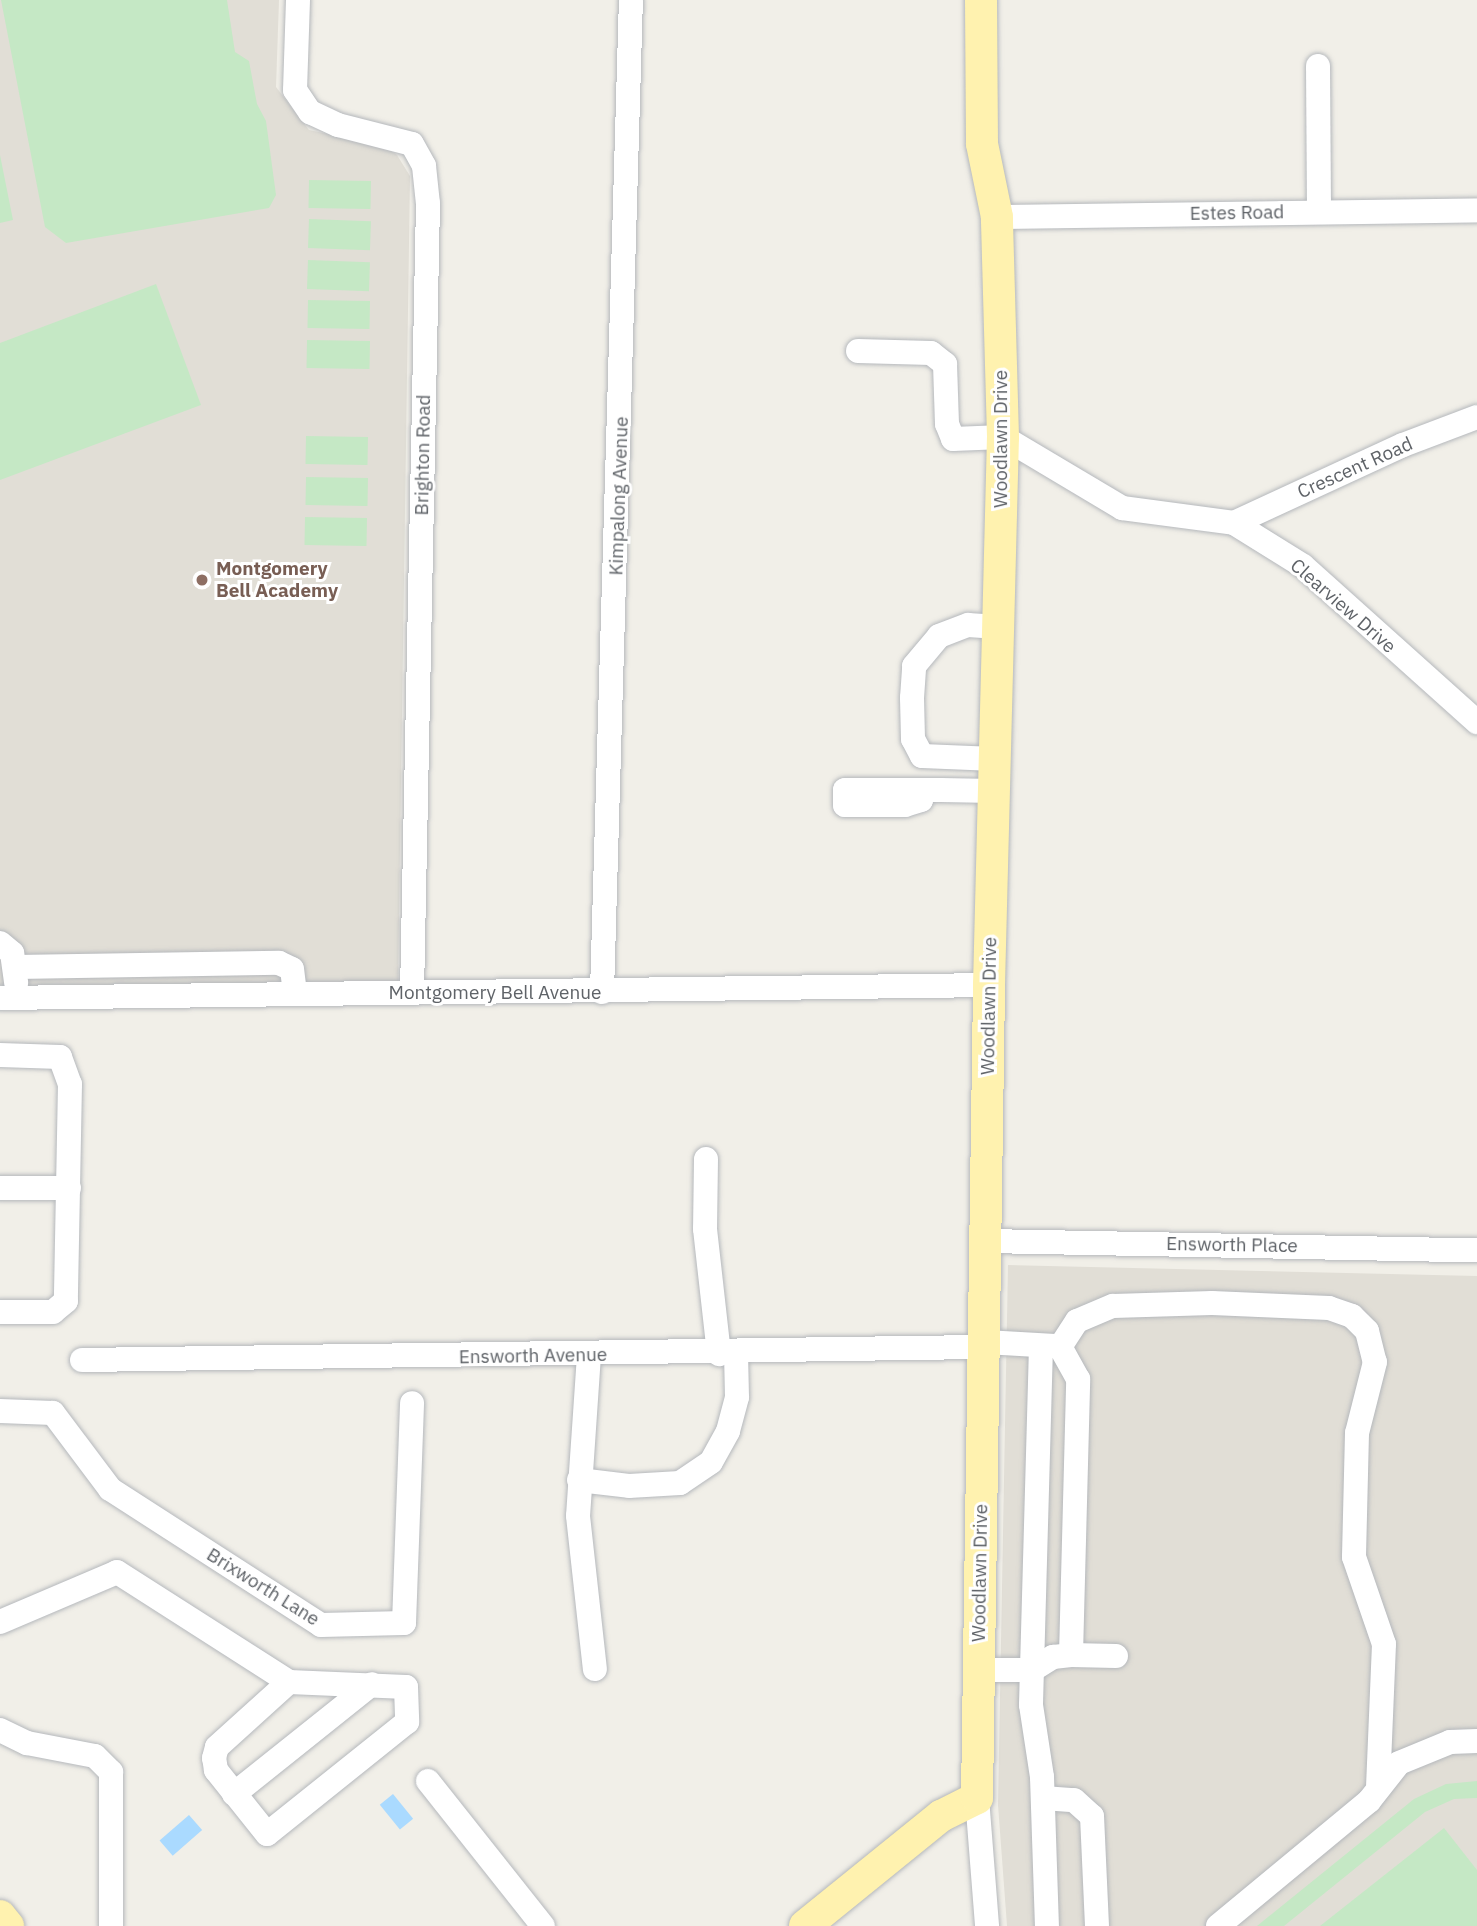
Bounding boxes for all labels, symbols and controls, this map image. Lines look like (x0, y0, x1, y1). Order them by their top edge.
street label: Estes Road (1189, 201, 1285, 225)
street label: Woodlawn Drive (990, 370, 1012, 508)
street label: Brighton Road (411, 394, 435, 516)
street label: Kimpalong Avenue (605, 416, 633, 576)
street label: Crescent Road (1294, 432, 1416, 504)
street label: Clearview Drive (1286, 554, 1400, 658)
place label: Montgomery Bell Academy (216, 558, 338, 602)
marker: Montgomery Bell Academy (194, 572, 210, 588)
street label: Woodlawn Drive (976, 937, 1002, 1075)
street label: Montgomery Bell Avenue (388, 982, 602, 1004)
street label: Ensworth Place (1166, 1232, 1298, 1258)
street label: Ensworth Avenue (459, 1343, 607, 1369)
street label: Woodlawn Drive (967, 1504, 993, 1642)
street label: Brixworth Lane (202, 1543, 324, 1631)

